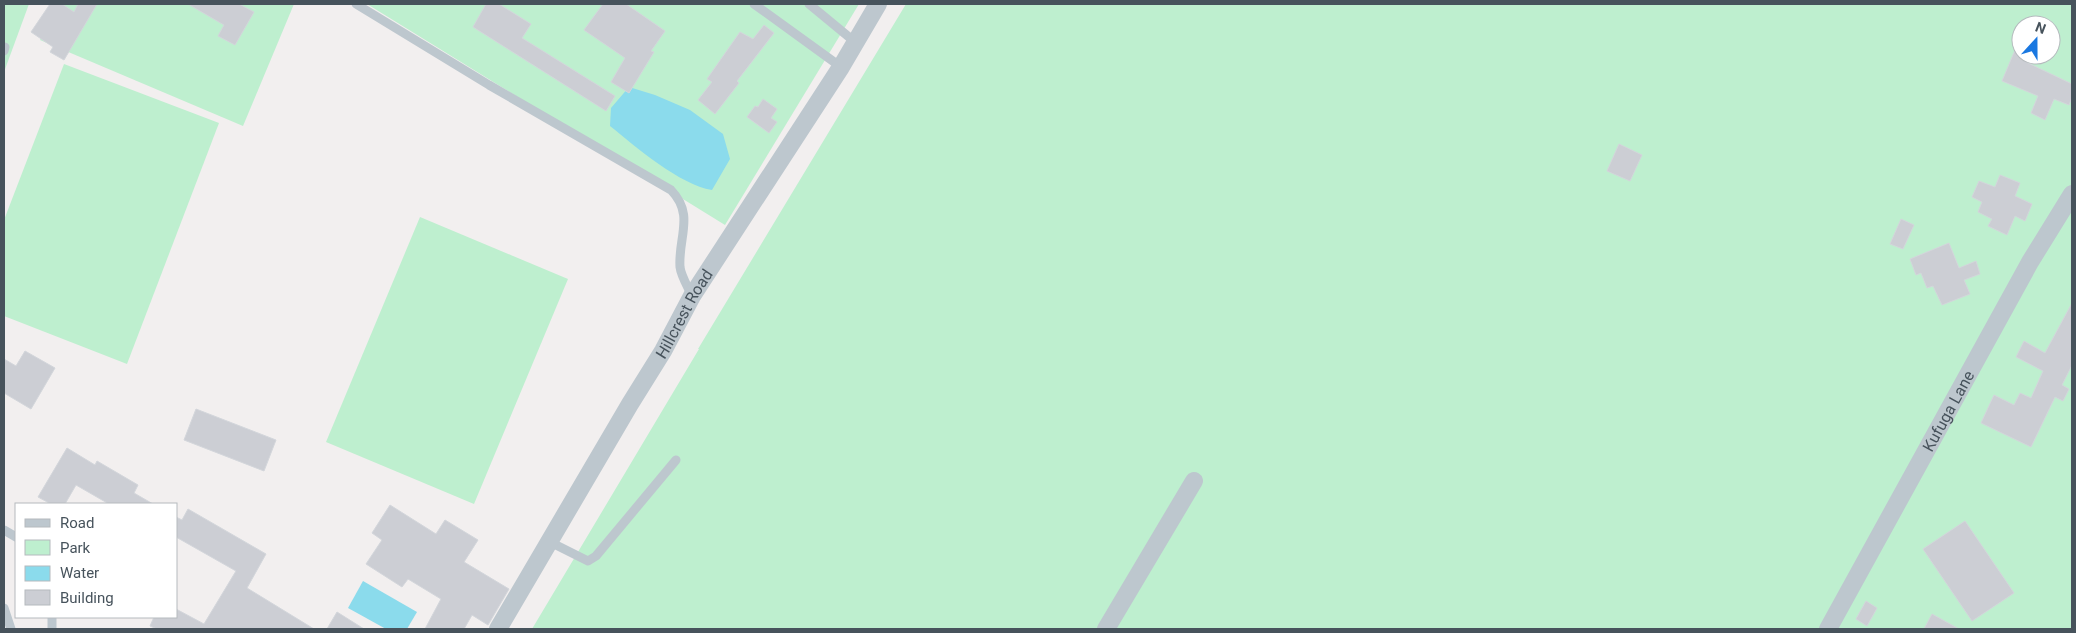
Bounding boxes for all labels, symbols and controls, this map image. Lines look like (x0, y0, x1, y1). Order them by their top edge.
north arrow (2011, 15, 2061, 65)
text: N (2033, 19, 2048, 37)
street label: Hillcrest Road (652, 266, 717, 362)
street label: Kufuga Lane (1919, 367, 1978, 455)
legend (15, 503, 178, 618)
text: Road (60, 514, 94, 532)
text: Park (60, 539, 91, 557)
text: Water (60, 564, 99, 582)
text: Building (60, 589, 114, 607)

